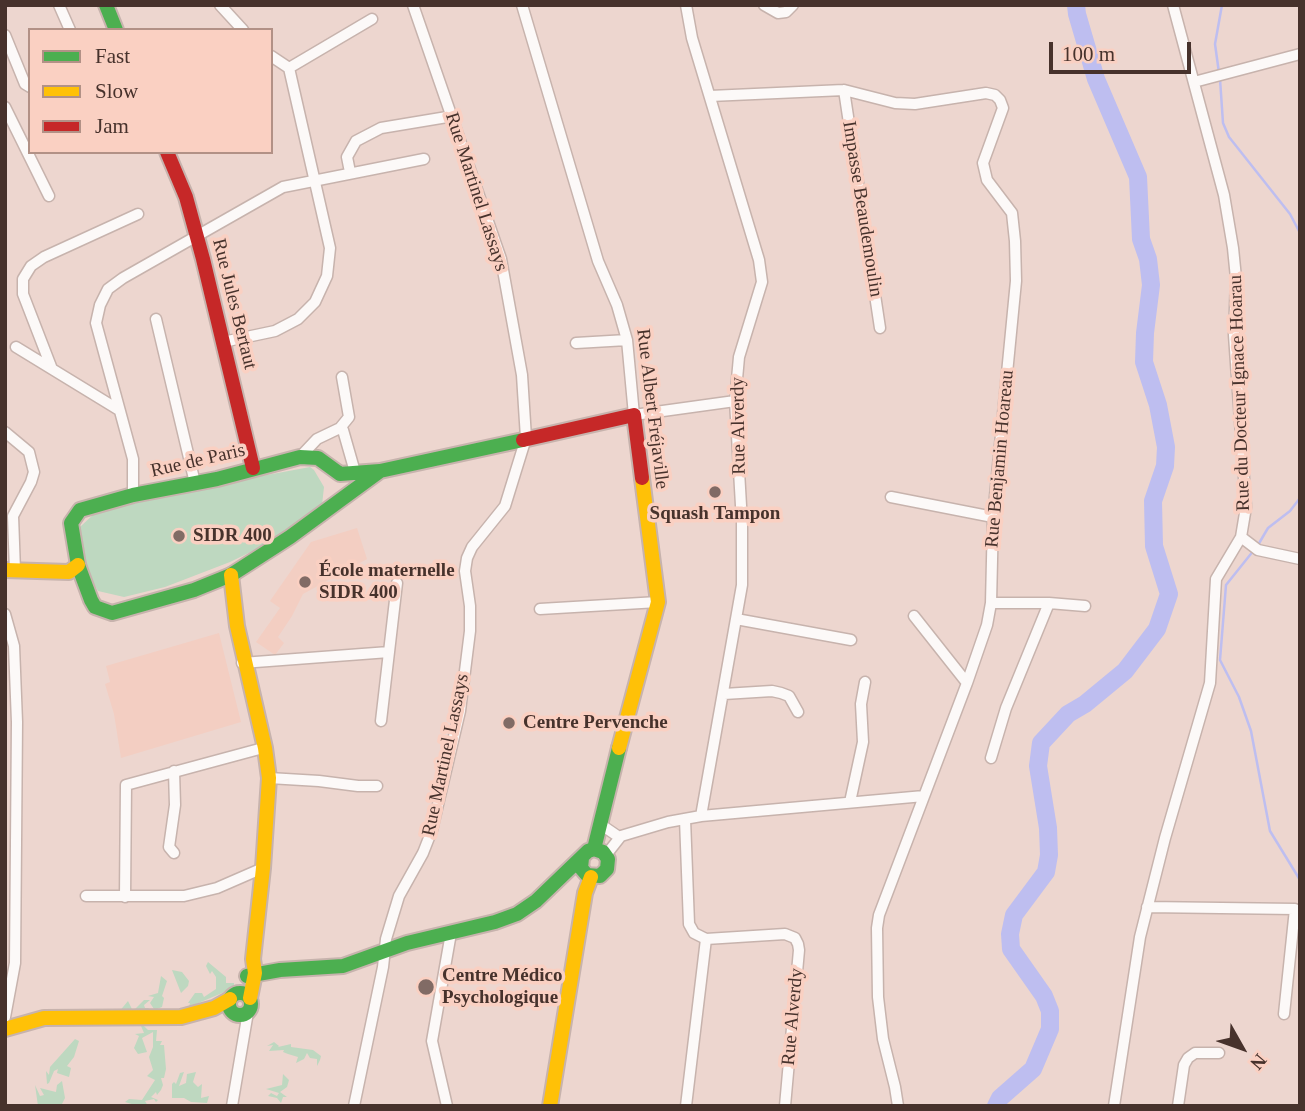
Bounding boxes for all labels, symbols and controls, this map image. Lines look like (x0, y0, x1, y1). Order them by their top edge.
legend (28, 28, 273, 154)
scale bar (1053, 28, 1195, 72)
text: 100 m (1062, 42, 1115, 66)
text: Fast (95, 44, 130, 68)
text: Slow (95, 79, 138, 103)
street label: Rue Martinel Lassays (440, 110, 512, 274)
text: Jam (95, 114, 129, 138)
street label: Impasse Beaudemoulin (837, 119, 887, 299)
street label: Rue Jules Bertaut (207, 236, 261, 372)
street label: Rue du Docteur Ignace Hoarau (1224, 275, 1256, 511)
street label: Rue Albert Fréjaville (631, 327, 673, 491)
street label: Rue Benjamin Hoareau (981, 369, 1019, 549)
street label: Rue Alverdy (727, 377, 751, 475)
street label: Rue de Paris (149, 439, 247, 483)
marker: Squash Tampon (707, 484, 723, 500)
place label: Squash Tampon (650, 503, 780, 525)
place label: SIDR 400 (193, 525, 272, 547)
marker: SIDR 400 (171, 528, 187, 544)
place label: École maternelle SIDR 400 (319, 560, 455, 604)
marker: École maternelle SIDR 400 (297, 574, 313, 590)
street label: Rue Martinel Lassays (418, 672, 474, 838)
place label: Centre Pervenche (523, 712, 668, 734)
marker: Centre Pervenche (501, 715, 517, 731)
place label: Centre Médico Psychologique (442, 965, 562, 1009)
street label: Rue Alverdy (777, 967, 809, 1067)
marker: Centre Médico Psychologique (416, 977, 436, 997)
north arrow (1207, 1013, 1277, 1083)
text: N (1246, 1050, 1271, 1074)

